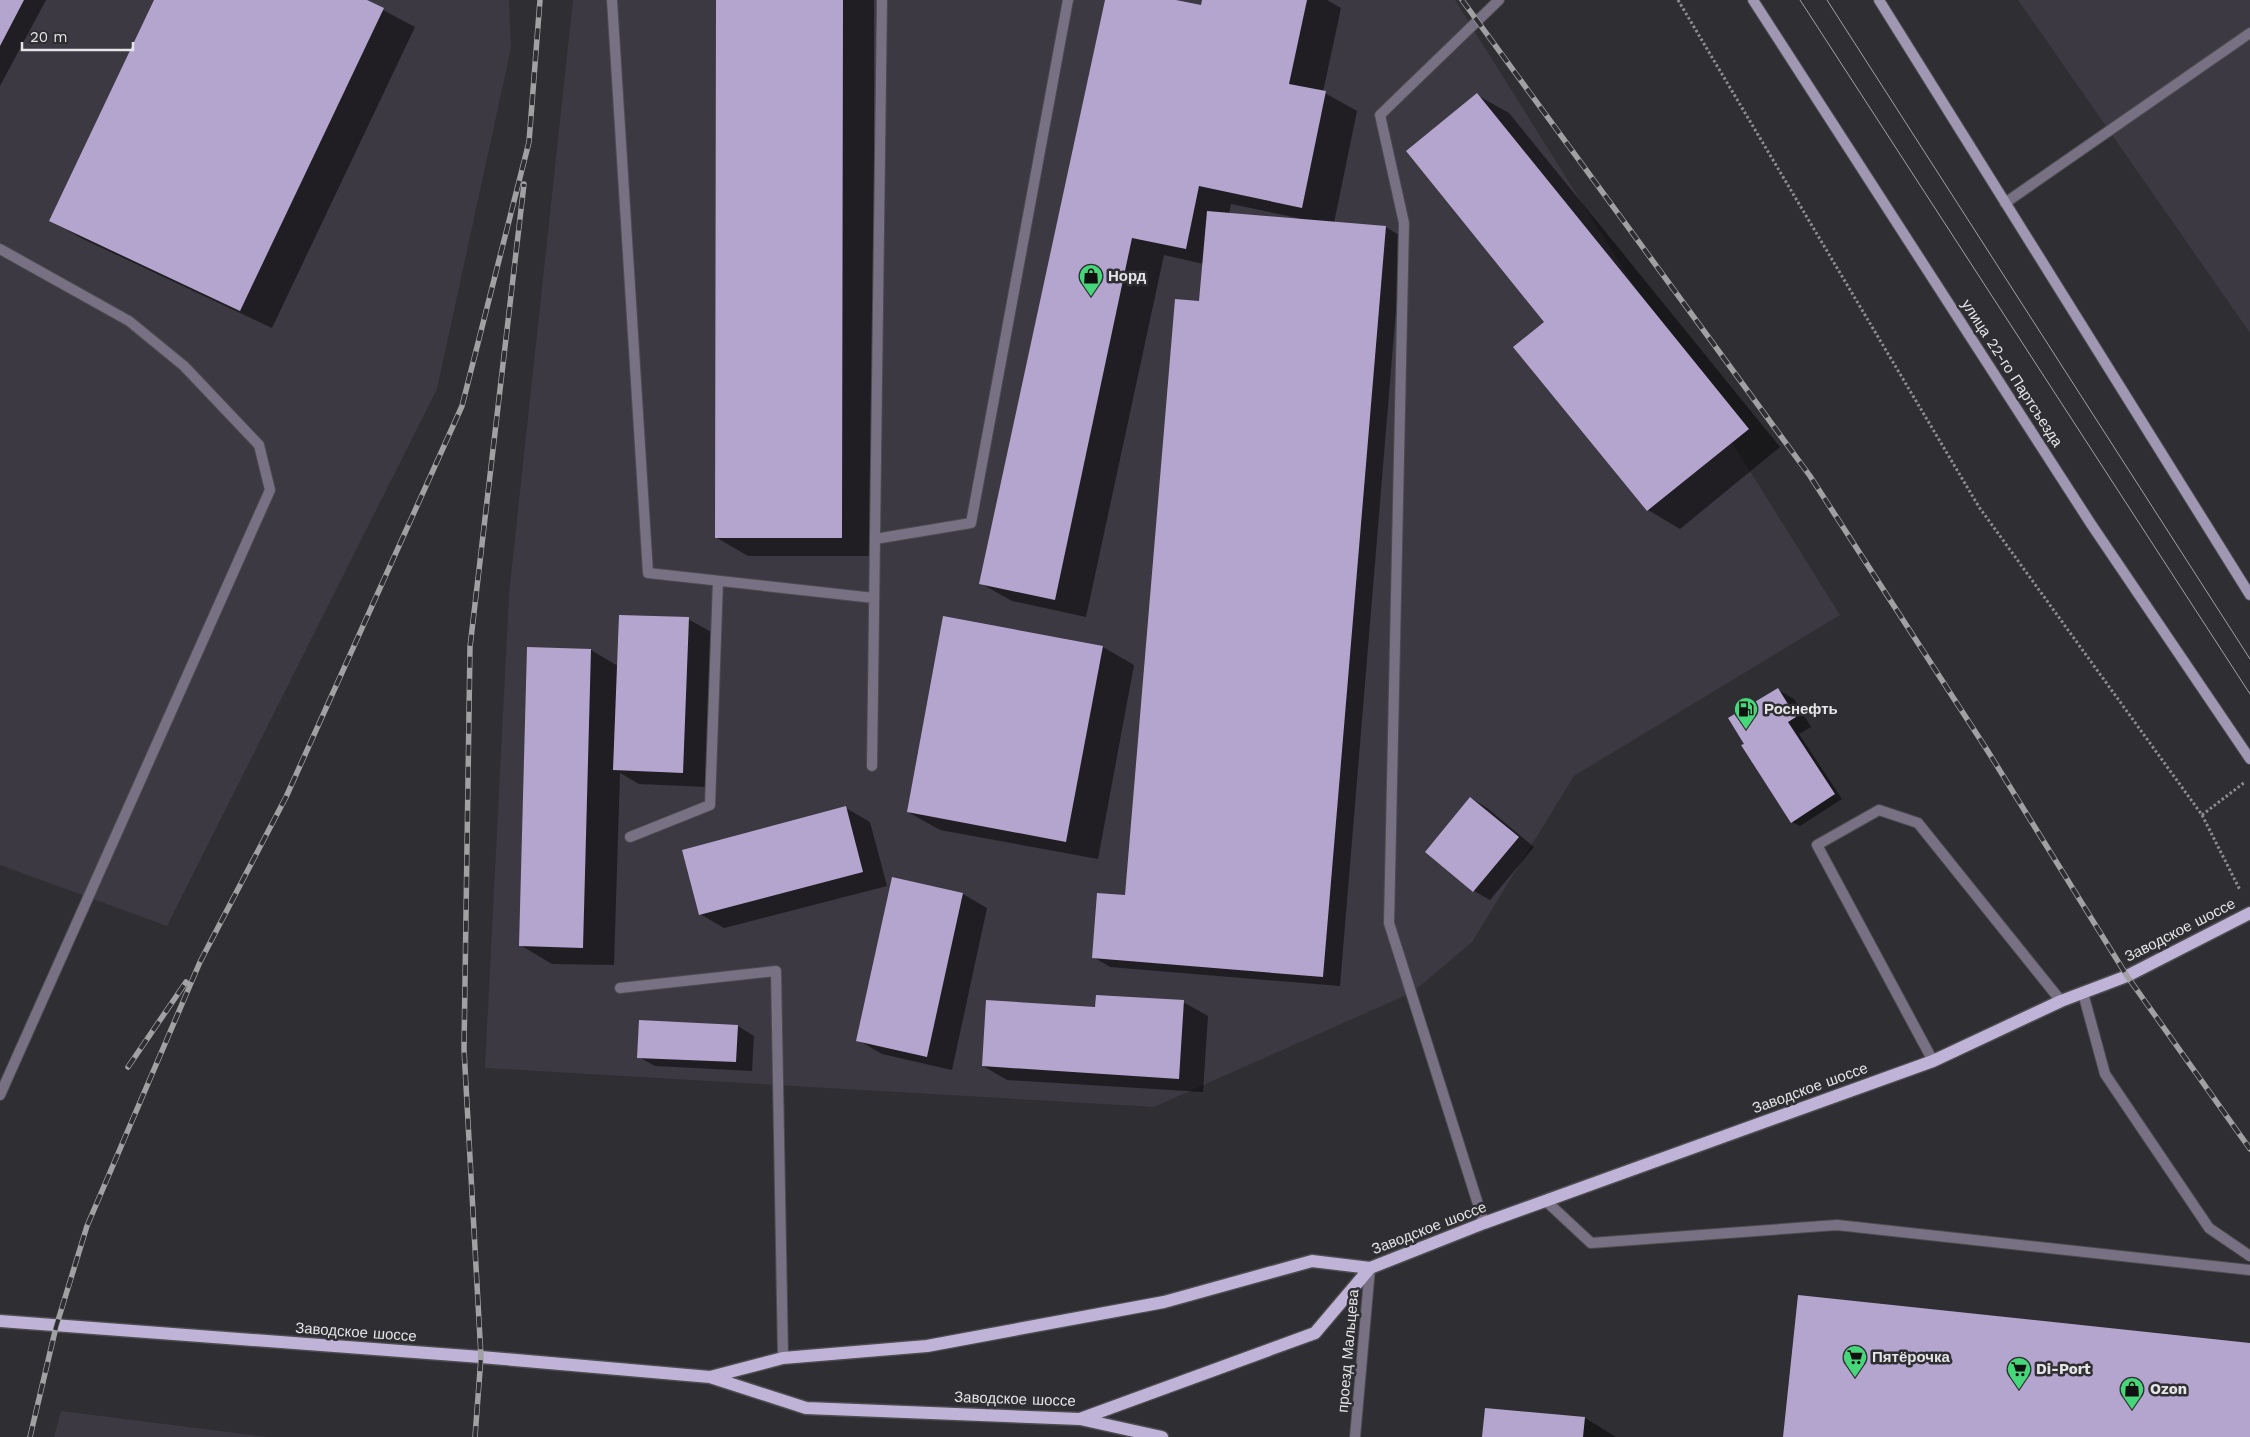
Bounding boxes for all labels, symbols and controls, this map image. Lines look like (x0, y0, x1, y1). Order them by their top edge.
scale bar (22, 20, 134, 52)
text: 20 m (30, 28, 68, 46)
shop icon: Норд (1078, 263, 1104, 297)
place label: Норд (1108, 267, 1147, 285)
street label: улица 22-го Партсъезда (1958, 296, 2067, 451)
fuel station icon: Роснефть (1733, 696, 1759, 730)
place label: Роснефть (1764, 700, 1838, 718)
street label: Заводское шоссе (2122, 894, 2238, 966)
street label: Заводское шоссе (1750, 1059, 1870, 1117)
street label: Заводское шоссе (1369, 1198, 1489, 1258)
street label: проезд Мальцева (1334, 1288, 1362, 1413)
street label: Заводское шоссе (295, 1319, 417, 1345)
supermarket icon: Пятёрочка (1842, 1344, 1868, 1378)
place label: Пятёрочка (1872, 1348, 1950, 1366)
supermarket icon: Di-Port (2006, 1356, 2032, 1390)
place label: Di-Port (2036, 1360, 2091, 1378)
shop icon: Ozon (2119, 1376, 2145, 1410)
place label: Ozon (2150, 1380, 2187, 1398)
street label: Заводское шоссе (954, 1388, 1076, 1410)

